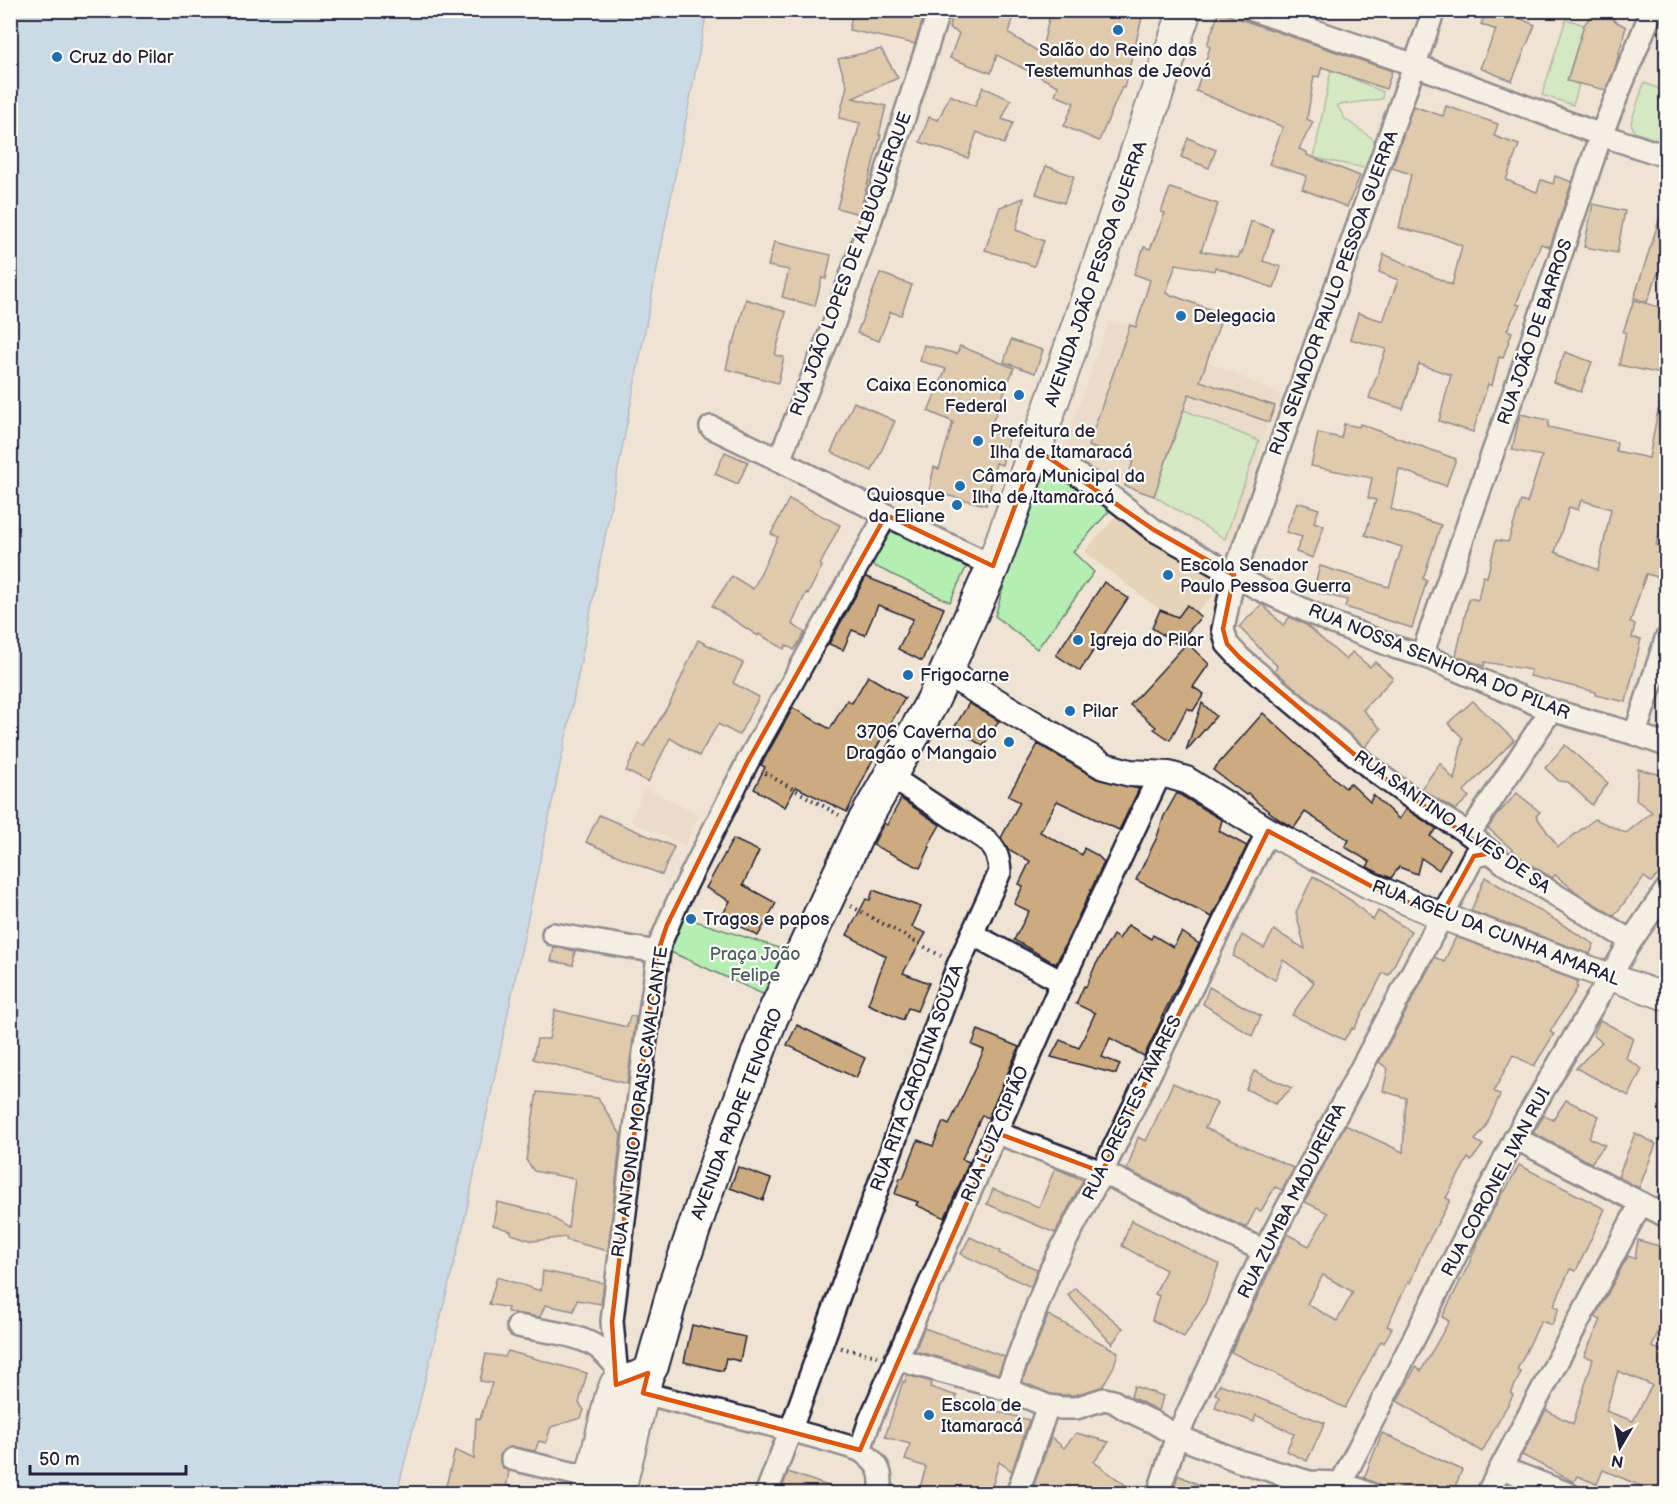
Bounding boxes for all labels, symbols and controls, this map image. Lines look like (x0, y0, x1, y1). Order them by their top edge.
marker: Salão do Reino das Testemunhas de Jeová (1111, 23, 1125, 37)
place label: Salão do Reino das Testemunhas de Jeová (1025, 40, 1211, 82)
place label: Cruz do Pilar (69, 47, 174, 68)
marker: Cruz do Pilar (50, 50, 64, 64)
street label: RUA JOÃO LOPES DE ALBUQUERQUE (785, 109, 916, 419)
street label: RUA SENADOR PAULO PESSOA GUERRA (1265, 128, 1403, 458)
street label: AVENIDA JOÃO PESSOA GUERRA (1040, 138, 1151, 410)
street label: RUA JOÃO DE BARROS (1492, 236, 1577, 428)
place label: Delegacia (1193, 306, 1276, 327)
marker: Delegacia (1174, 309, 1188, 323)
place label: Caixa Economica Federal (866, 375, 1007, 417)
marker: Caixa Economica Federal (1012, 388, 1026, 402)
place label: Prefeitura de Ilha de Itamaracá (990, 421, 1132, 463)
marker: Prefeitura de Ilha de Itamaracá (971, 434, 985, 448)
place label: Câmara Municipal da Ilha de Itamaracá (972, 466, 1145, 508)
marker: Câmara Municipal da Ilha de Itamaracá (953, 479, 967, 493)
place label: Quiosque da Eliane (866, 485, 945, 527)
marker: Quiosque da Eliane (950, 498, 964, 512)
place label: Escola Senador Paulo Pessoa Guerra (1180, 555, 1351, 597)
marker: Escola Senador Paulo Pessoa Guerra (1161, 568, 1175, 582)
street label: RUA NOSSA SENHORA DO PILAR (1305, 600, 1573, 724)
place label: Igreja do Pilar (1090, 630, 1204, 651)
marker: Igreja do Pilar (1071, 633, 1085, 647)
place label: Frigocarne (920, 665, 1009, 686)
marker: Frigocarne (901, 668, 915, 682)
place label: Pilar (1082, 701, 1119, 722)
marker: Pilar (1063, 704, 1077, 718)
place label: 3706 Caverna do Dragão o Mangaio (846, 722, 997, 764)
marker: 3706 Caverna do Dragão o Mangaio (1002, 735, 1016, 749)
street label: RUA SANTINO ALVES DE SA (1350, 746, 1554, 898)
street label: RUA AGEU DA CUNHA AMARAL (1369, 876, 1624, 990)
place label: Tragos e papos (703, 909, 829, 930)
marker: Tragos e papos (684, 912, 698, 926)
park label: Praça João Felipe (709, 944, 801, 986)
street label: RUA ANTONIO MORAIS CAVALCANTE (608, 945, 672, 1259)
street label: RUA RITA CAROLINA SOUZA (866, 962, 968, 1194)
street label: AVENIDA PADRE TENORIO (687, 1005, 787, 1223)
street label: RUA ORESTES TAVARES (1078, 1012, 1186, 1204)
street label: RUA LUIZ CIPIÃO (956, 1062, 1033, 1205)
street label: RUA CORONEL IVAN RUI (1437, 1084, 1555, 1280)
street label: RUA ZUMBA MADUREIRA (1234, 1100, 1350, 1302)
place label: Escola de Itamaracá (941, 1395, 1023, 1437)
marker: Escola de Itamaracá (922, 1408, 936, 1422)
north arrow (1590, 1417, 1650, 1477)
scale bar (30, 1438, 186, 1476)
text: 50 m (39, 1449, 80, 1470)
text: N (1610, 1450, 1625, 1471)

